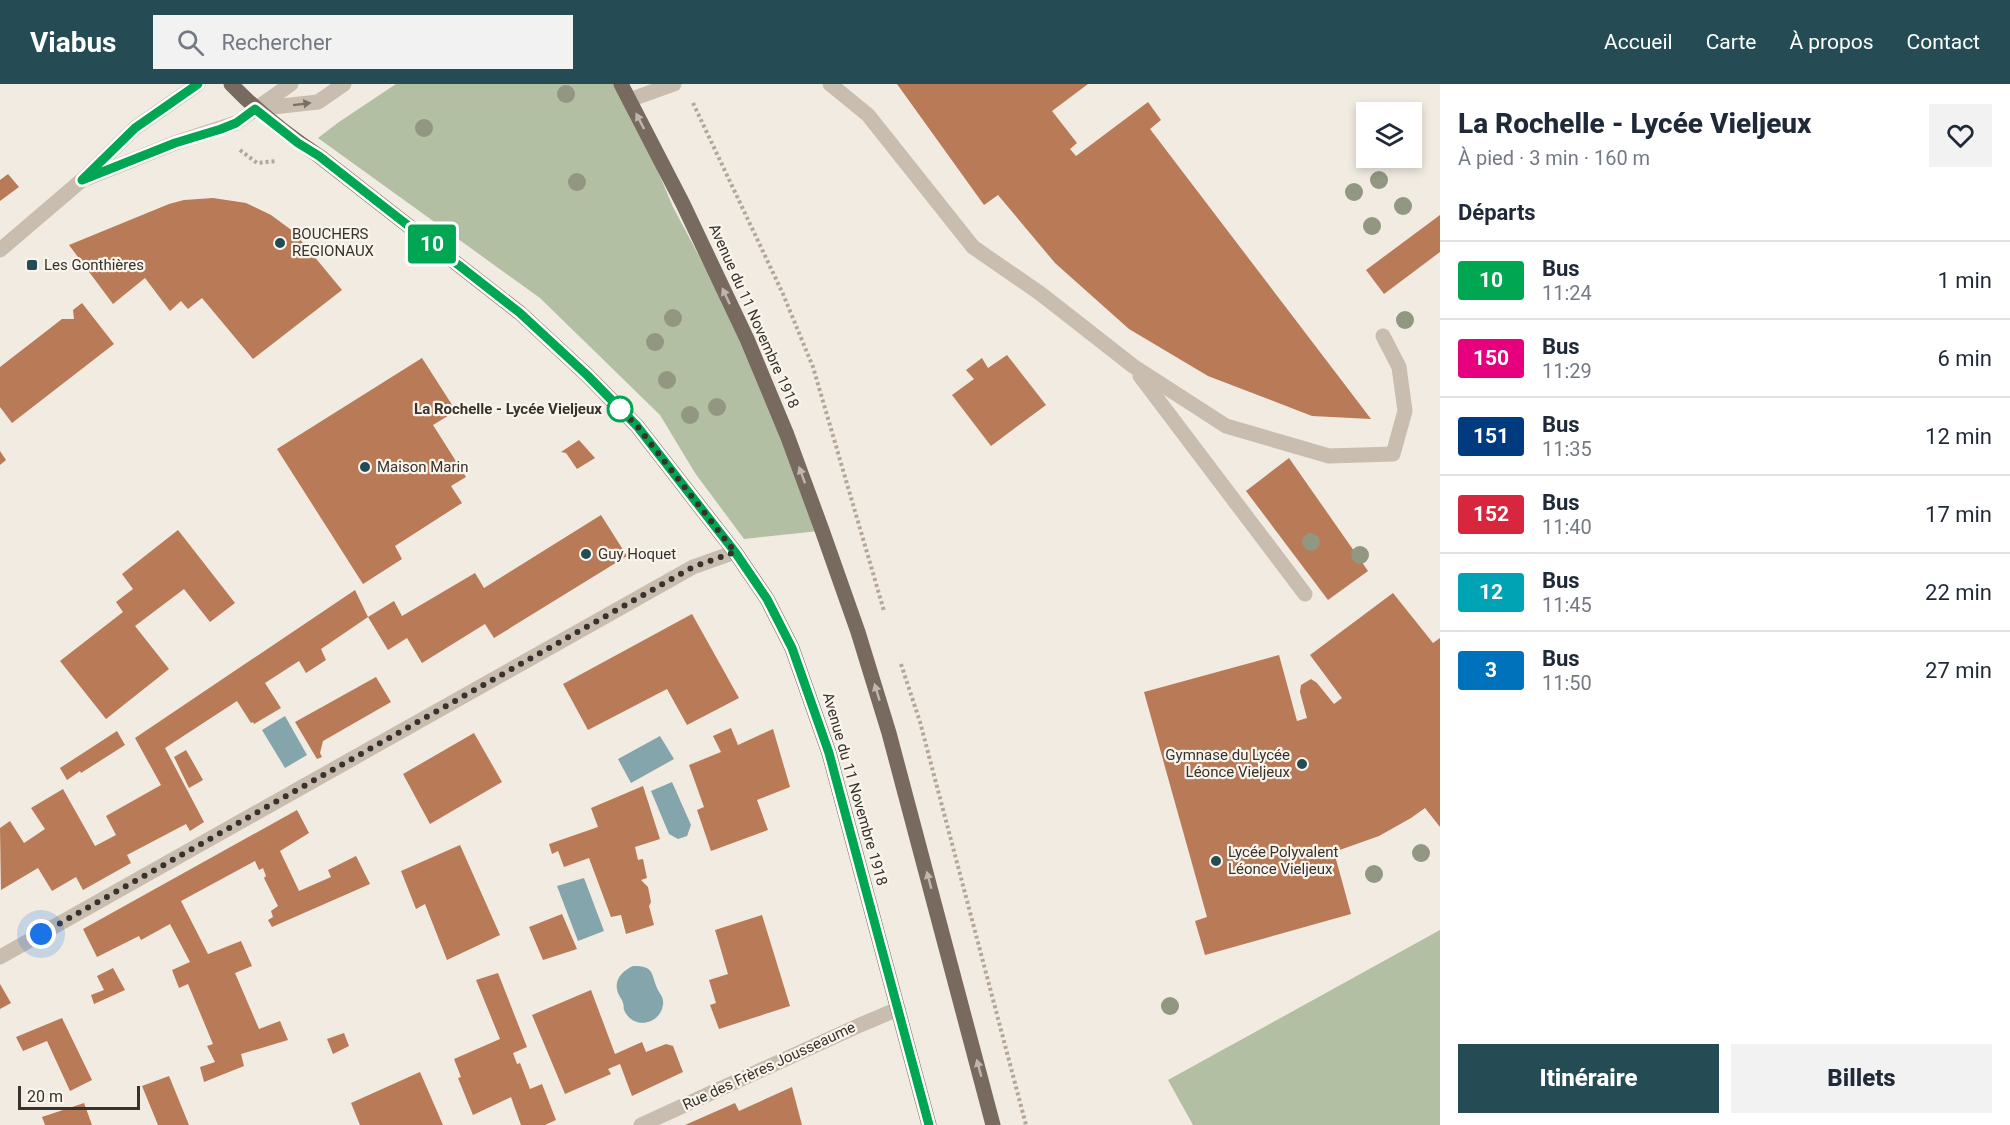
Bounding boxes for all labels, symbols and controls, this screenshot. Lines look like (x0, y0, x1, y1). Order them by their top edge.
search box (153, 15, 573, 69)
text: Viabus (30, 26, 117, 59)
icon: search (174, 26, 207, 59)
text: Rechercher (222, 30, 332, 55)
text: Accueil (1604, 30, 1673, 54)
text: Carte (1706, 30, 1756, 54)
text: À propos (1789, 30, 1874, 54)
text: Contact (1907, 30, 1980, 54)
one-way arrow (293, 99, 312, 108)
map controls (1356, 102, 1422, 168)
button: layers (1356, 102, 1422, 168)
button: heart (1929, 104, 1992, 167)
text: La Rochelle - Lycée Vieljeux (1458, 107, 1811, 140)
one-way arrow (635, 112, 645, 129)
text: À pied · 3 min · 160 m (1458, 146, 1650, 170)
text: Départs (1458, 200, 1536, 225)
street label: Avenue du 11 Novembre 1918 (705, 221, 803, 411)
line badge: 10 (405, 224, 459, 264)
place label: BOUCHERS REGIONAUX (292, 225, 375, 260)
text: 10 (420, 232, 444, 256)
marker: BOUCHERS REGIONAUX (273, 236, 287, 250)
place label: Les Gonthières (44, 256, 144, 274)
text: Bus (1542, 256, 1580, 281)
marker: Les Gonthières (25, 258, 39, 272)
text: 10 (1479, 268, 1503, 292)
text: 1 min (1937, 268, 1992, 293)
text: 11:24 (1542, 281, 1592, 305)
one-way arrow (722, 287, 731, 304)
text: Bus (1542, 334, 1580, 359)
text: 150 (1473, 346, 1509, 370)
text: 6 min (1937, 346, 1992, 371)
text: 11:29 (1542, 359, 1592, 383)
marker: La Rochelle - Lycée Vieljeux (607, 396, 633, 422)
place label: La Rochelle - Lycée Vieljeux (414, 400, 602, 418)
text: Bus (1542, 412, 1580, 437)
text: 151 (1473, 424, 1509, 448)
text: 12 min (1925, 424, 1992, 449)
text: 11:35 (1542, 437, 1592, 461)
place label: Maison Marin (377, 458, 468, 476)
marker: Maison Marin (358, 460, 372, 474)
one-way arrow (796, 466, 806, 484)
text: Bus (1542, 490, 1580, 515)
text: 152 (1473, 502, 1509, 526)
text: 17 min (1925, 502, 1992, 527)
text: 11:40 (1542, 515, 1592, 539)
place label: Guy Hoquet (598, 545, 676, 563)
marker: Guy Hoquet (579, 547, 593, 561)
text: Bus (1542, 568, 1580, 593)
text: 12 (1479, 580, 1503, 604)
text: 22 min (1925, 580, 1992, 605)
text: 11:45 (1542, 593, 1592, 617)
text: Bus (1542, 646, 1580, 671)
text: 3 (1485, 658, 1497, 682)
text: 27 min (1925, 658, 1992, 683)
text: 11:50 (1542, 671, 1592, 695)
one-way arrow (871, 683, 881, 701)
street label: Avenue du 11 Novembre 1918 (819, 690, 891, 888)
place label: Gymnase du Lycée Léonce Vieljeux (1165, 746, 1291, 781)
marker: Gymnase du Lycée Léonce Vieljeux (1295, 757, 1309, 771)
place label: Lycée Polyvalent Léonce Vieljeux (1228, 843, 1338, 878)
marker: Lycée Polyvalent Léonce Vieljeux (1209, 854, 1223, 868)
one-way arrow (924, 871, 933, 889)
your location (26, 919, 56, 949)
street label: Rue des Frères Jousseaume (680, 1018, 858, 1114)
button: Itinéraire (1458, 1044, 1719, 1113)
button: Billets (1731, 1044, 1992, 1113)
one-way arrow (974, 1059, 983, 1077)
scale bar (18, 1083, 140, 1110)
text: 20 m (27, 1087, 63, 1106)

